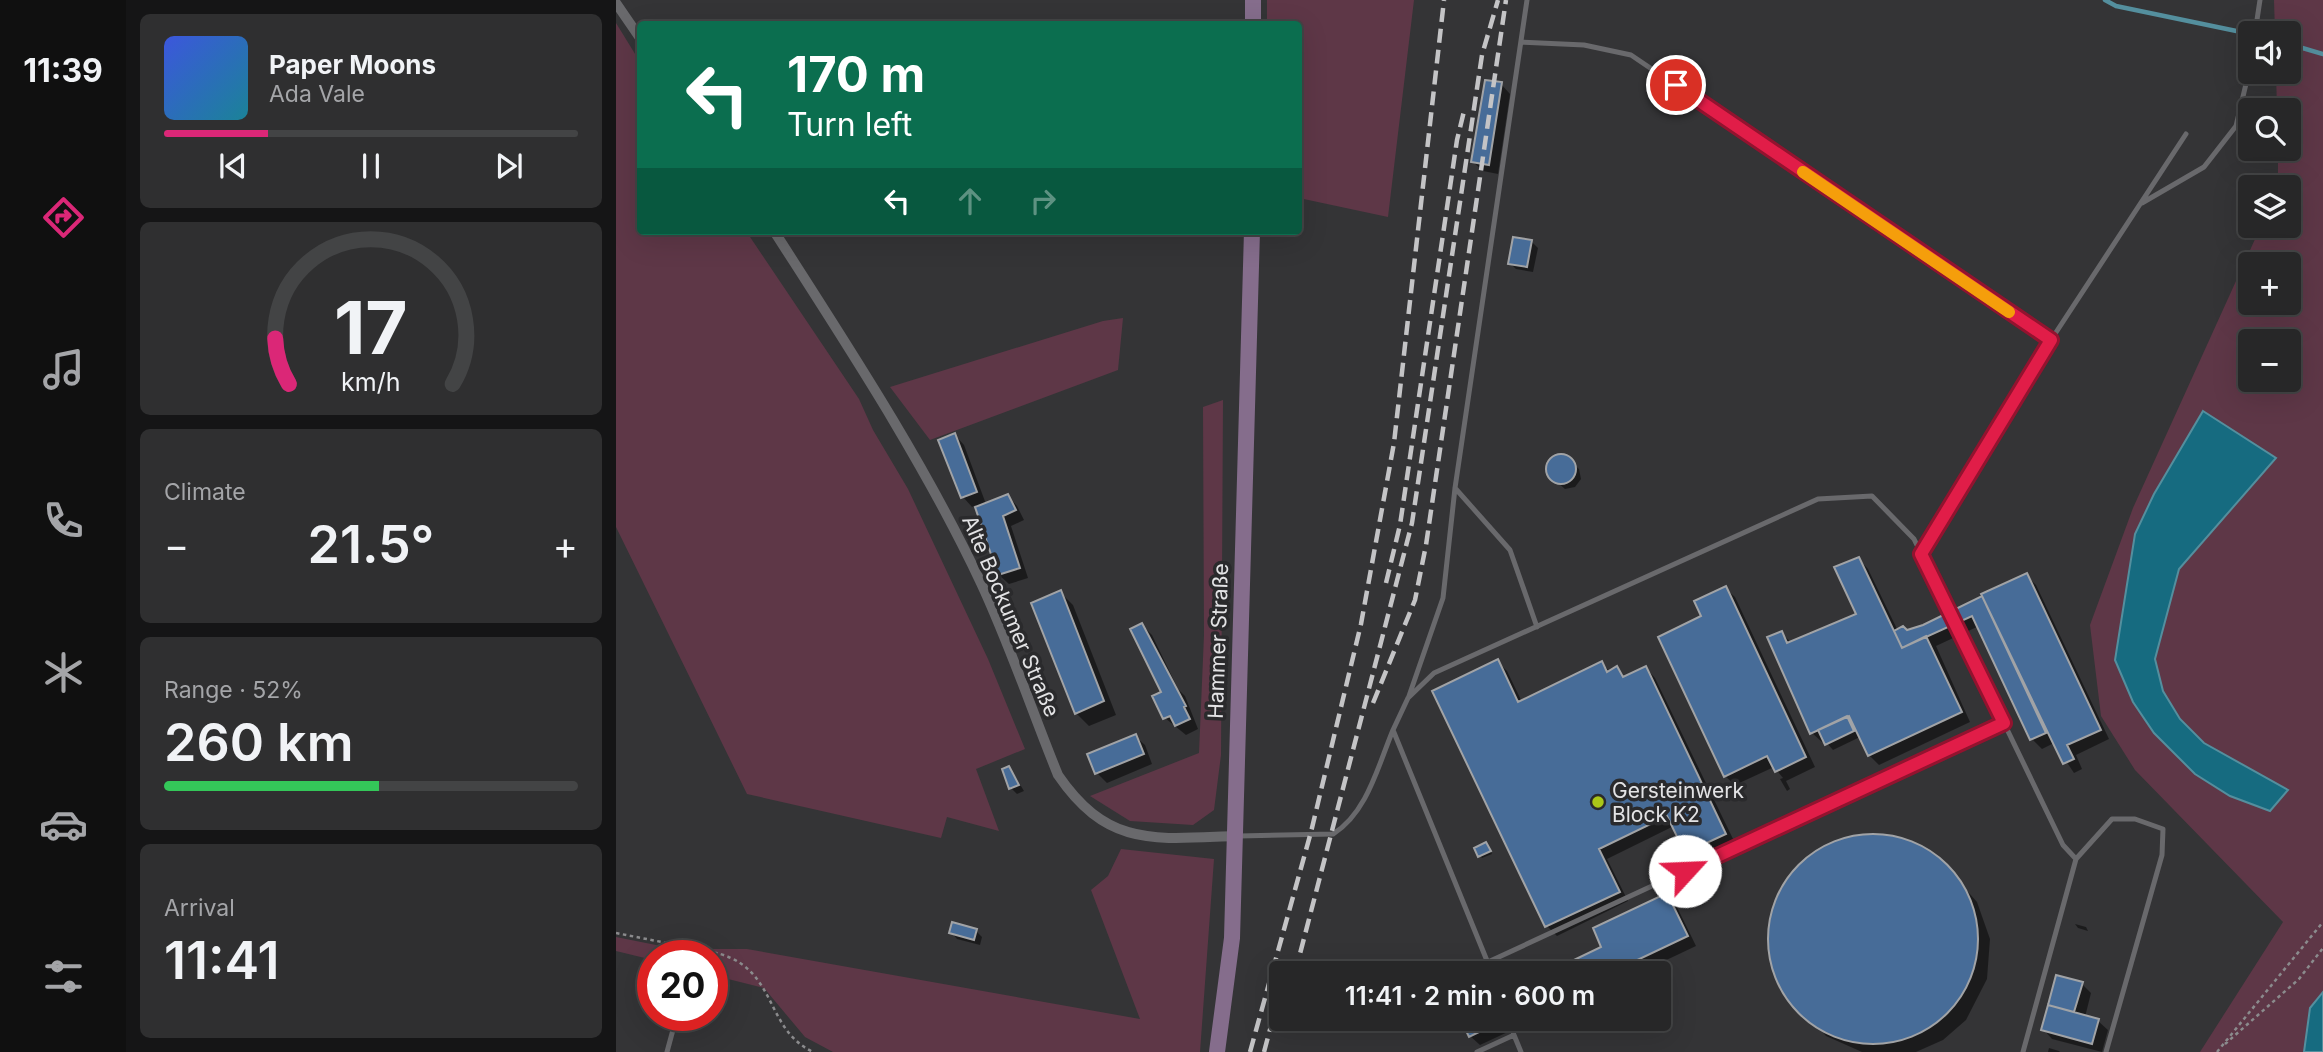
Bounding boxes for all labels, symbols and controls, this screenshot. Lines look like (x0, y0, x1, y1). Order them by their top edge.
map controls (2238, 21, 2301, 392)
button: sound (2238, 21, 2301, 84)
text: 170 m (787, 45, 925, 104)
text: Paper Moons (269, 49, 436, 80)
icon: left (672, 49, 763, 140)
text: 11:39 (23, 51, 103, 90)
pin (1646, 55, 1706, 115)
icon: arrive (1657, 66, 1695, 104)
text: Ada Vale (269, 80, 365, 108)
button: search (2238, 98, 2301, 161)
text: Turn left (787, 105, 912, 144)
icon: previous (214, 147, 252, 185)
icon: pause (352, 147, 390, 185)
icon: next (490, 147, 528, 185)
button: layers (2238, 175, 2301, 238)
icon: left (878, 182, 916, 220)
icon: ahead (951, 182, 989, 220)
icon: right (1024, 182, 1062, 220)
icon: directions (39, 193, 88, 242)
button: + (2238, 252, 2301, 315)
text: 17 (334, 284, 408, 373)
button: − (2238, 329, 2301, 392)
icon: music (39, 345, 88, 394)
text: km/h (341, 367, 401, 397)
text: Climate (164, 478, 246, 506)
icon: phone (39, 496, 88, 545)
street label: Alte Bockumer Straße (957, 511, 1065, 721)
text: 21.5° (308, 513, 434, 576)
text: − (164, 522, 189, 568)
text: + (553, 522, 578, 568)
street label: Hammer Straße (1203, 563, 1233, 719)
icon: climate (39, 648, 88, 697)
text: Range · 52% (164, 676, 303, 704)
text: 260 km (164, 711, 354, 774)
place label: Gersteinwerk Block K2 (1612, 778, 1745, 827)
marker: Gersteinwerk Block K2 (1590, 794, 1606, 810)
icon: car (39, 800, 88, 849)
position arrow (1648, 834, 1722, 908)
text: Arrival (164, 894, 235, 922)
text: 11:41 (164, 929, 280, 992)
speed limit sign: 20 (637, 940, 728, 1031)
icon: filters (39, 952, 88, 1001)
text: 11:41 · 2 min · 600 m (1345, 980, 1595, 1011)

